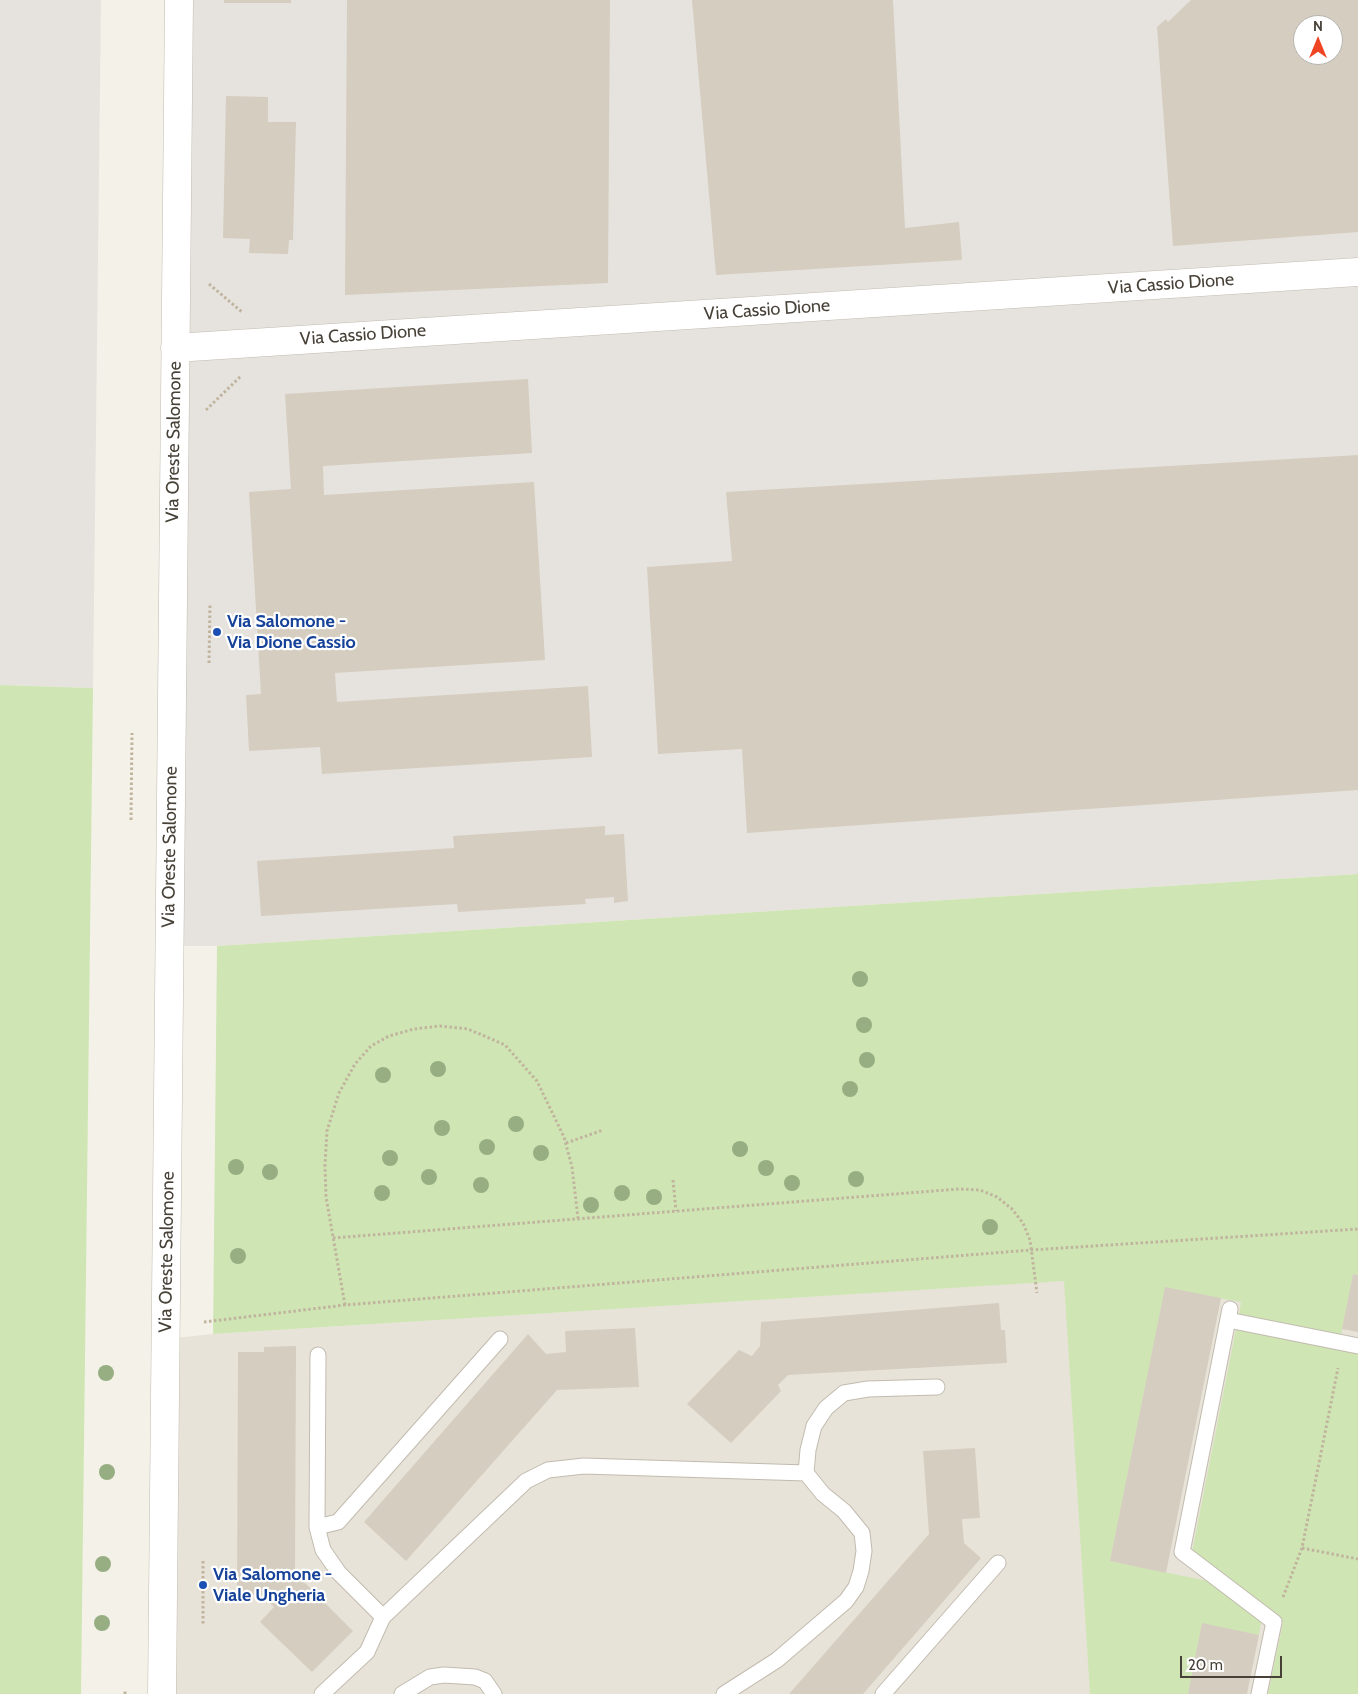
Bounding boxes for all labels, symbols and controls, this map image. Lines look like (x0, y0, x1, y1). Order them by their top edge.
north arrow (1293, 15, 1343, 65)
text: N (1313, 17, 1323, 35)
street label: Via Cassio Dione (1107, 269, 1235, 299)
street label: Via Cassio Dione (703, 295, 831, 325)
street label: Via Cassio Dione (299, 320, 427, 350)
street label: Via Oreste Salomone (162, 361, 186, 523)
place label: Via Salomone - Via Dione Cassio (227, 611, 356, 654)
marker: Via Salomone - Via Dione Cassio (211, 626, 223, 638)
street label: Via Oreste Salomone (158, 766, 182, 928)
street label: Via Oreste Salomone (155, 1171, 179, 1333)
place label: Via Salomone - Viale Ungheria (213, 1564, 332, 1606)
marker: Via Salomone - Viale Ungheria (197, 1579, 209, 1591)
scale bar (1183, 1646, 1286, 1678)
text: 20 m (1188, 1656, 1223, 1674)

